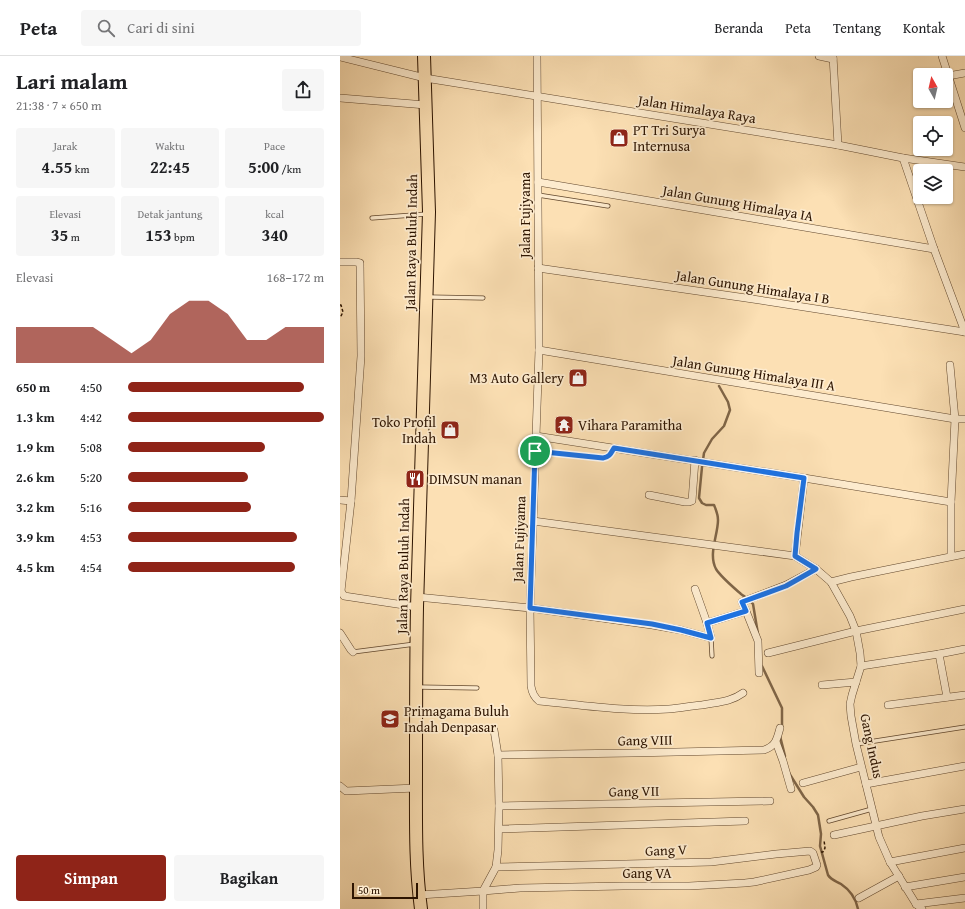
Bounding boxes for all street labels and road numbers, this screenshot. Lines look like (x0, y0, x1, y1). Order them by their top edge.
street label: Jalan Himalaya Raya (635, 90, 758, 128)
street label: Jalan Fujiyama (515, 172, 535, 260)
street label: Jalan Raya Buluh Indah (400, 174, 422, 312)
street label: Jalan Gunung Himalaya IA (659, 180, 815, 226)
street label: Jalan Gunung Himalaya I B (673, 265, 831, 309)
street label: Jalan Gunung Himalaya III A (669, 350, 837, 396)
street label: Jalan Fujiyama (507, 495, 531, 584)
street label: Jalan Raya Buluh Indah (392, 498, 414, 636)
street label: Gang Indus (855, 712, 889, 780)
street label: Gang VIII (617, 730, 673, 750)
street label: Gang VII (609, 781, 659, 801)
street label: Gang V (645, 839, 687, 861)
street label: Gang VA (622, 863, 672, 883)

